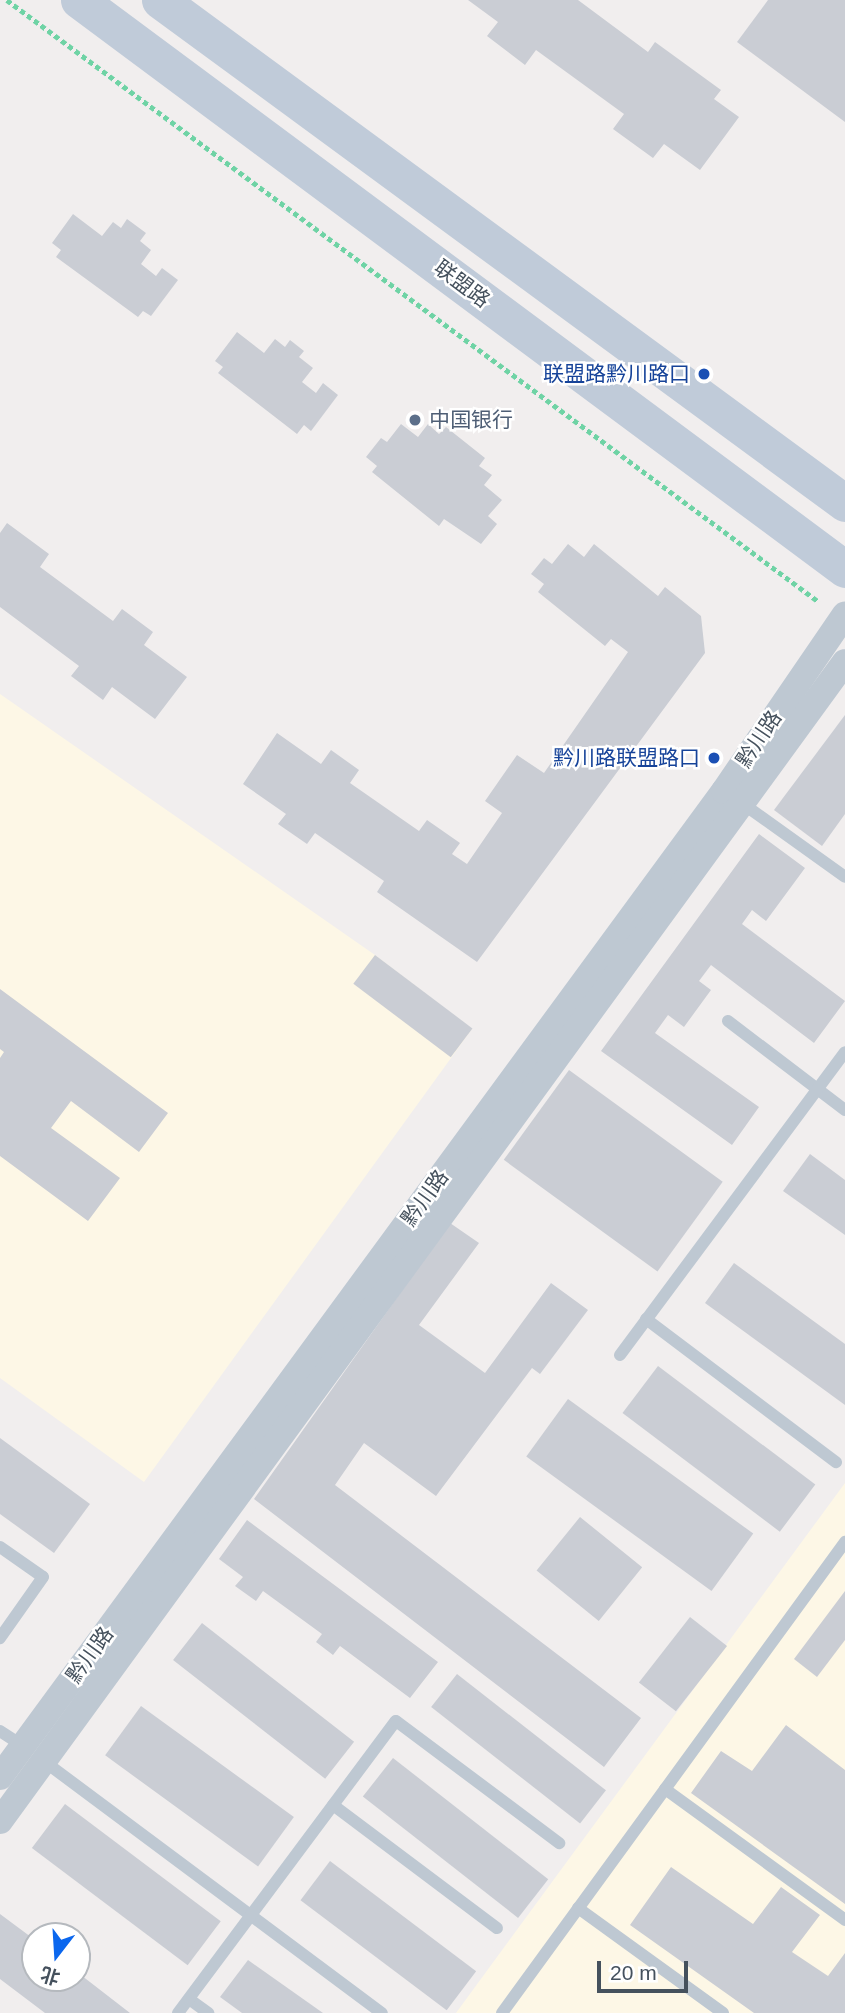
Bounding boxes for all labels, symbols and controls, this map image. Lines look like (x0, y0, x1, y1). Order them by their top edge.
street label: 联盟路 (429, 255, 495, 313)
place label: 联盟路黔川路口 (543, 361, 690, 387)
marker: 联盟路黔川路口 (696, 366, 712, 382)
place label: 中国银行 (429, 407, 513, 433)
marker: 中国银行 (407, 412, 423, 428)
street label: 黔川路 (731, 706, 787, 772)
place label: 黔川路联盟路口 (553, 745, 700, 771)
marker: 黔川路联盟路口 (706, 750, 722, 766)
street label: 黔川路 (396, 1165, 454, 1231)
street label: 黔川路 (61, 1622, 119, 1688)
north arrow (21, 1922, 91, 1992)
scale bar (600, 1946, 691, 1990)
text: 20 m (610, 1961, 657, 1984)
text: 北 (38, 1963, 62, 1988)

